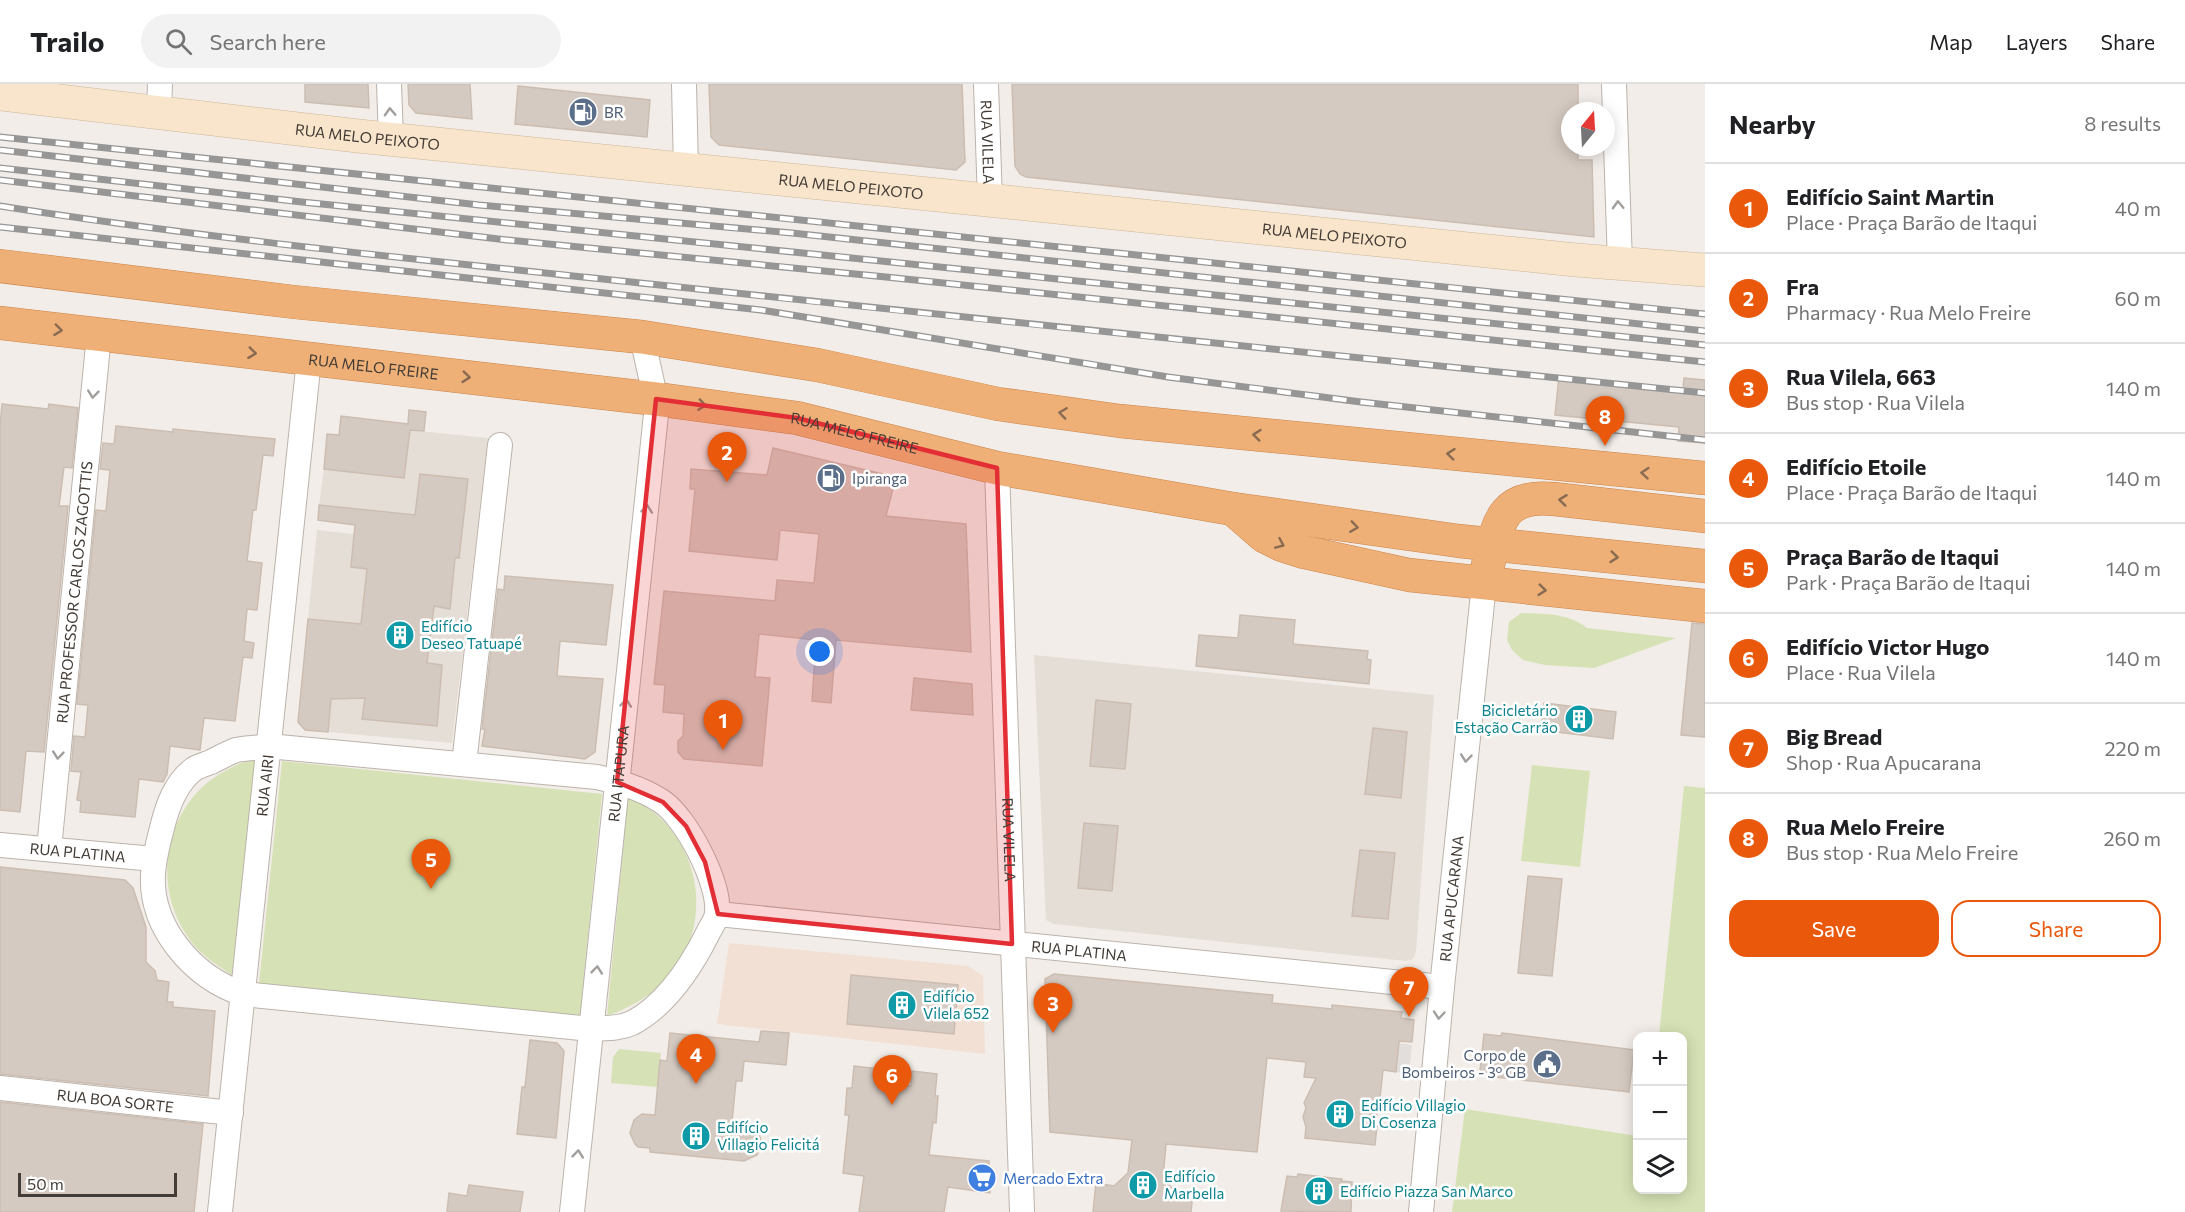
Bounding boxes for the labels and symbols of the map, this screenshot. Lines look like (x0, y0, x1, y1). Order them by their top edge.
fuel station icon: BR (567, 96, 599, 128)
street label: RUA VILELA (978, 99, 998, 184)
north arrow (1561, 102, 1615, 156)
place label: BR (604, 103, 624, 121)
one-way arrow (383, 107, 396, 116)
street label: RUA MELO PEIXOTO (294, 120, 441, 153)
street label: RUA MELO PEIXOTO (778, 170, 924, 203)
one-way arrow (1612, 201, 1624, 210)
street label: RUA MELO PEIXOTO (1261, 219, 1408, 252)
one-way arrow (53, 323, 63, 336)
one-way arrow (247, 346, 256, 359)
street label: RUA MELO FREIRE (307, 350, 440, 383)
one-way arrow (462, 370, 471, 383)
one-way arrow (87, 389, 100, 398)
pin: 8 (1586, 396, 1624, 446)
one-way arrow (697, 398, 706, 411)
street label: RUA MELO FREIRE (790, 408, 920, 457)
one-way arrow (1059, 408, 1068, 420)
one-way arrow (1253, 429, 1262, 442)
pin: 2 (708, 432, 746, 482)
one-way arrow (1447, 448, 1456, 461)
street label: RUA PROFESSOR CARLOS ZAGOTTIS (52, 460, 96, 724)
fuel station icon: Ipiranga (815, 462, 847, 494)
one-way arrow (1641, 467, 1650, 480)
place label: Ipiranga (852, 469, 907, 487)
one-way arrow (1559, 494, 1568, 507)
one-way arrow (640, 504, 653, 514)
one-way arrow (1349, 520, 1358, 532)
one-way arrow (1274, 536, 1285, 548)
one-way arrow (1610, 550, 1619, 562)
one-way arrow (1538, 583, 1547, 596)
place label: Edifício Deseo Tatuapé (421, 617, 522, 652)
building icon: Edifício Deseo Tatuapé (384, 619, 416, 651)
your location (805, 637, 834, 666)
one-way arrow (619, 698, 632, 707)
pin: 1 (704, 700, 742, 750)
place label: Bicicletário Estação Carrão (1455, 701, 1558, 736)
building icon: Bicicletário Estação Carrão (1563, 703, 1595, 735)
street label: RUA ITAPURA (604, 724, 632, 823)
one-way arrow (52, 750, 65, 759)
street label: RUA AIRI (252, 753, 277, 817)
one-way arrow (1460, 754, 1472, 763)
street label: RUA VILELA (999, 797, 1020, 882)
street label: RUA APUCARANA (1436, 834, 1467, 963)
street label: RUA PLATINA (29, 839, 126, 865)
pin: 5 (412, 840, 450, 889)
street label: RUA PLATINA (1030, 937, 1128, 964)
one-way arrow (590, 966, 603, 975)
pin: 7 (1390, 968, 1428, 1017)
pin: 3 (1034, 984, 1072, 1033)
place label: Edifício Vilela 652 (923, 987, 989, 1022)
building icon: Edifício Vilela 652 (886, 989, 918, 1021)
one-way arrow (1433, 1010, 1446, 1020)
pin: 4 (676, 1034, 716, 1084)
place label: Corpo de Bombeiros - 3º GB (1401, 1046, 1526, 1081)
public building icon: Corpo de Bombeiros - 3º GB (1531, 1048, 1563, 1080)
pin: 6 (872, 1056, 912, 1105)
street label: RUA BOA SORTE (56, 1085, 175, 1116)
place label: Edifício Villagio Di Cosenza (1361, 1096, 1466, 1131)
building icon: Edifício Villagio Di Cosenza (1324, 1098, 1356, 1130)
place label: Edifício Villagio Felicitá (717, 1118, 820, 1153)
building icon: Edifício Villagio Felicitá (680, 1120, 712, 1152)
one-way arrow (571, 1149, 584, 1158)
supermarket icon: Mercado Extra (966, 1162, 998, 1194)
place label: Edifício Marbella (1164, 1167, 1224, 1202)
place label: Mercado Extra (1003, 1169, 1103, 1187)
building icon: Edifício Marbella (1127, 1169, 1159, 1201)
scale bar (18, 1170, 177, 1198)
building icon: Edifício Piazza San Marco (1303, 1175, 1335, 1207)
place label: Edifício Piazza San Marco (1340, 1182, 1513, 1200)

